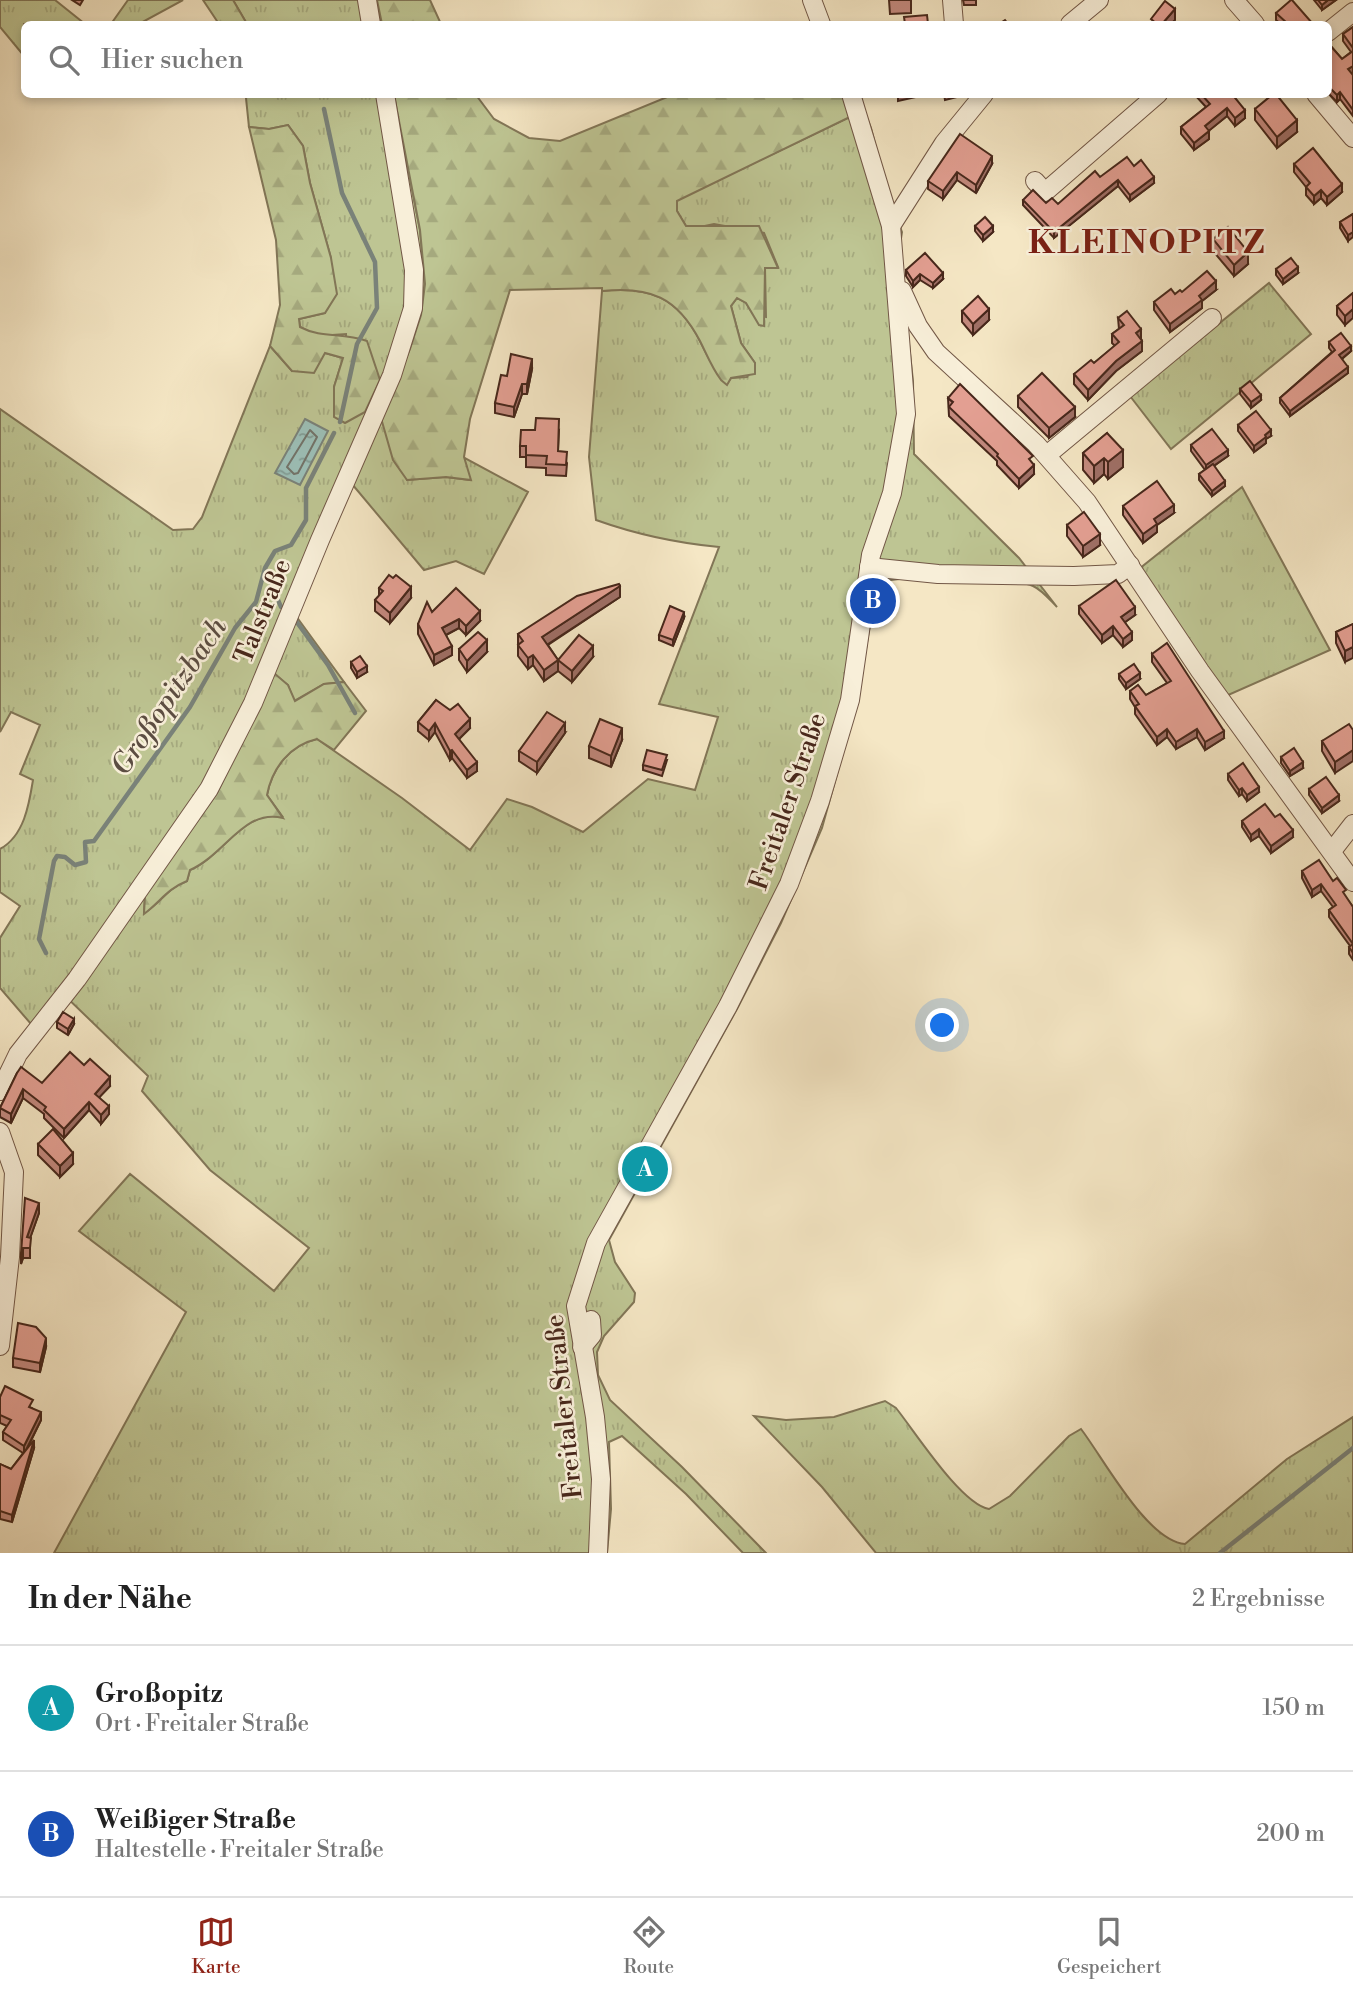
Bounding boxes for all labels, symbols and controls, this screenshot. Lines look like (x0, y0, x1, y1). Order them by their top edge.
search box (21, 21, 1332, 98)
icon: search (45, 41, 83, 79)
text: Hier suchen (101, 44, 243, 76)
district label: KLEINOPITZ (1028, 223, 1266, 264)
street label: Talstraße (227, 554, 298, 669)
pin: B (850, 575, 896, 627)
water label: Großopitzbach (104, 611, 235, 782)
street label: Freitaler Straße (743, 708, 833, 894)
your location (925, 1008, 959, 1042)
pin: A (622, 1143, 668, 1195)
street label: Freitaler Straße (538, 1313, 590, 1501)
text: In der Nähe (28, 1580, 192, 1618)
text: 2 Ergebnisse (1192, 1585, 1325, 1613)
text: Großopitz (95, 1678, 223, 1710)
text: A (43, 1694, 59, 1722)
text: 150 m (1262, 1694, 1325, 1722)
text: Ort · Freitaler Straße (95, 1710, 309, 1738)
text: Weißiger Straße (95, 1804, 296, 1836)
text: B (42, 1820, 60, 1848)
text: 200 m (1257, 1820, 1325, 1848)
text: Haltestelle · Freitaler Straße (95, 1836, 384, 1864)
tab: Karte (191, 1913, 241, 1979)
tab: Route (623, 1913, 674, 1979)
tab: Gespeichert (1057, 1913, 1162, 1979)

